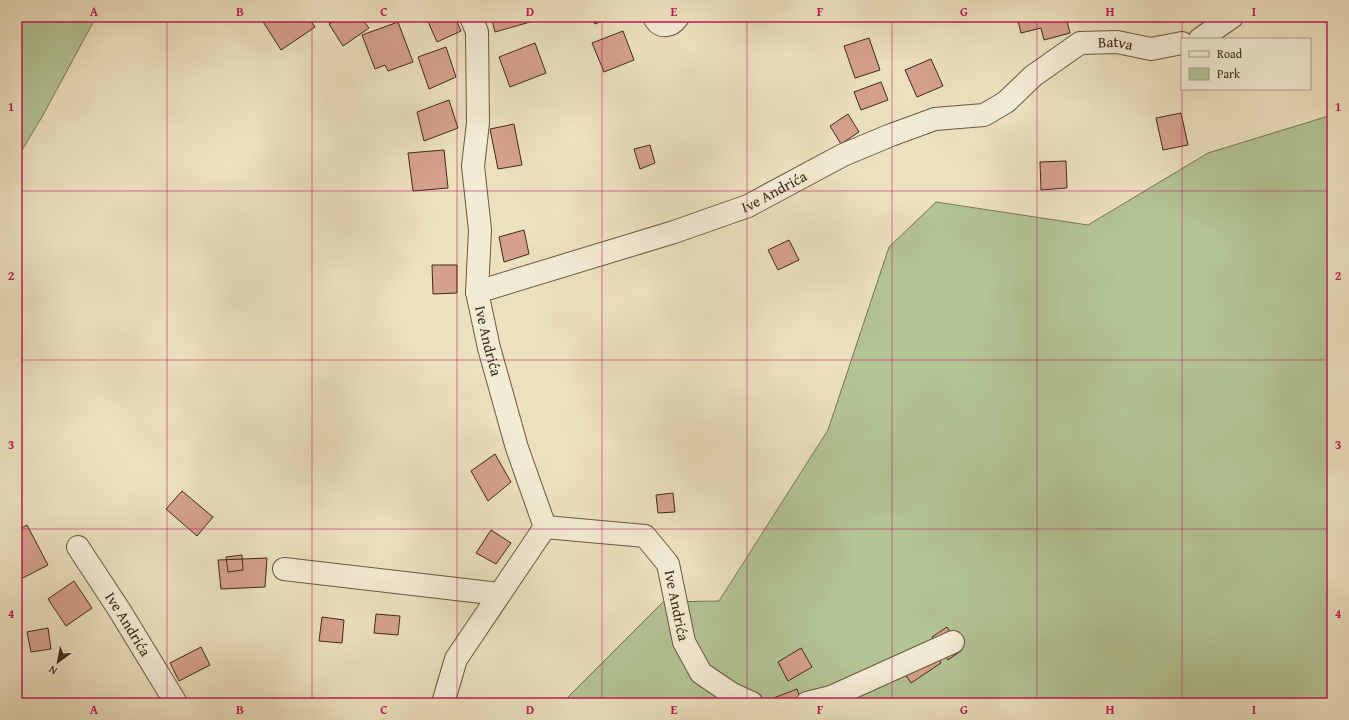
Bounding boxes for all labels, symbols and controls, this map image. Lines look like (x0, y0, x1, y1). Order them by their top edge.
text: A (90, 2, 99, 21)
text: B (236, 2, 244, 21)
text: C (380, 2, 388, 21)
text: D (526, 2, 534, 21)
text: E (671, 2, 678, 21)
text: F (817, 2, 824, 21)
text: G (960, 2, 968, 21)
text: H (1105, 2, 1115, 21)
text: I (1252, 2, 1256, 21)
street label: Batva (1097, 31, 1135, 55)
legend (1181, 38, 1311, 90)
text: Road (1217, 45, 1243, 62)
text: Park (1217, 65, 1241, 82)
text: 1 (8, 97, 14, 116)
text: 1 (1335, 97, 1341, 116)
street label: Ive Andrića (738, 165, 810, 218)
text: 2 (8, 266, 15, 285)
text: 2 (1335, 266, 1342, 285)
street label: Ive Andrića (470, 304, 507, 378)
text: 3 (8, 435, 14, 454)
text: 3 (1335, 435, 1341, 454)
street label: Ive Andrića (659, 568, 695, 643)
street label: Ive Andrića (100, 588, 156, 660)
text: 4 (8, 604, 15, 623)
text: 4 (1335, 604, 1342, 623)
north arrow (38, 642, 78, 682)
text: N (45, 661, 60, 679)
text: A (90, 700, 99, 719)
text: B (236, 700, 244, 719)
text: C (380, 700, 388, 719)
text: D (526, 700, 534, 719)
text: E (671, 700, 678, 719)
text: F (817, 700, 824, 719)
text: G (960, 700, 968, 719)
text: H (1105, 700, 1115, 719)
text: I (1252, 700, 1256, 719)

